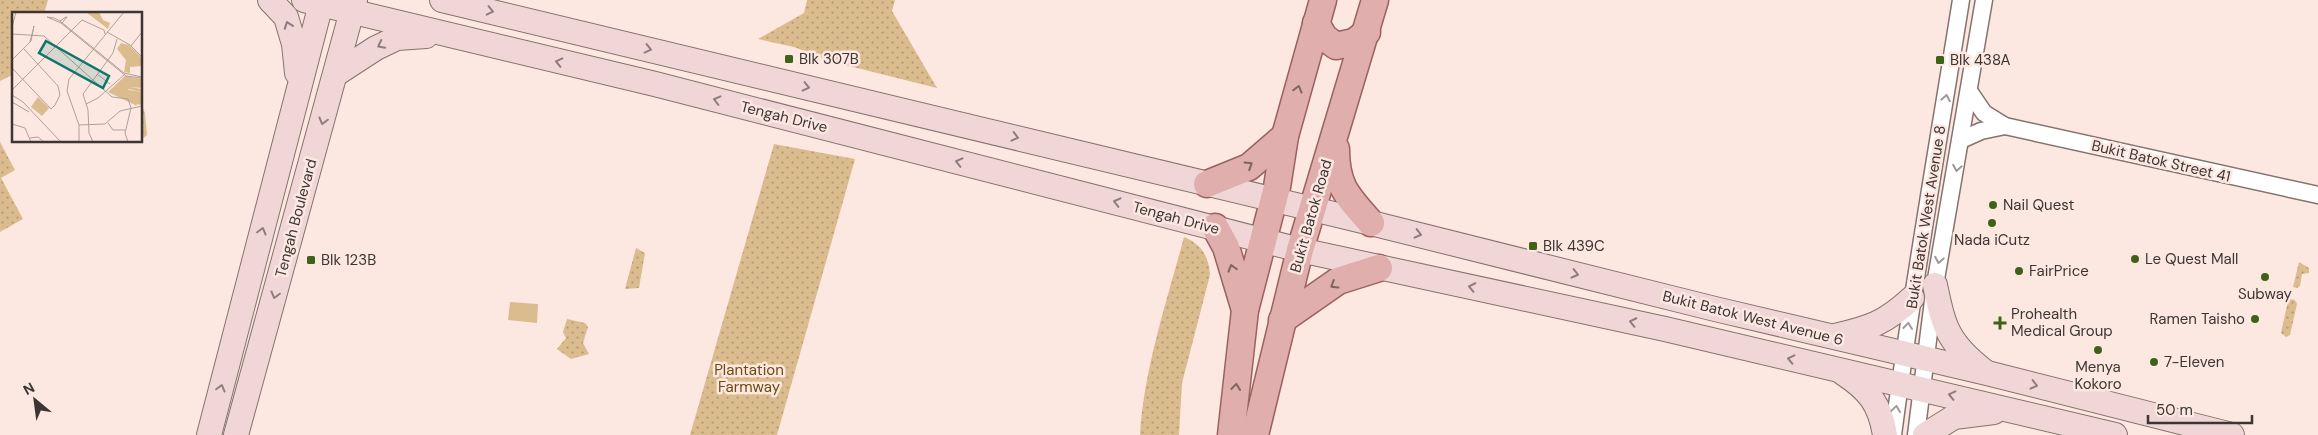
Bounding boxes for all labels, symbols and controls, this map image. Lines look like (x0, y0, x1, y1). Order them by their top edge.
one-way arrow (485, 5, 494, 16)
inset map (12, 12, 142, 142)
one-way arrow (284, 21, 294, 29)
one-way arrow (377, 39, 386, 50)
one-way arrow (643, 43, 652, 54)
place label: Blk 307B (799, 49, 859, 69)
place label: Blk 438A (1950, 50, 2011, 70)
marker: Blk 307B (783, 53, 795, 65)
marker: Blk 438A (1934, 54, 1946, 66)
one-way arrow (555, 57, 564, 68)
one-way arrow (801, 81, 810, 92)
one-way arrow (1292, 85, 1302, 94)
one-way arrow (1940, 93, 1951, 102)
one-way arrow (714, 96, 722, 106)
street label: Tengah Drive (738, 97, 830, 137)
one-way arrow (318, 117, 328, 125)
street label: Bukit Batok West Avenue 8 (1902, 124, 1950, 310)
one-way arrow (1010, 131, 1019, 142)
street label: Bukit Batok Street 41 (2090, 135, 2232, 187)
street label: Tengah Boulevard (271, 157, 321, 279)
one-way arrow (955, 157, 964, 168)
street label: Bukit Batok Road (1285, 157, 1337, 275)
one-way arrow (1244, 162, 1253, 172)
one-way arrow (1952, 164, 1962, 172)
place label: Nail Quest (2003, 195, 2074, 215)
one-way arrow (1112, 197, 1121, 208)
street label: Tengah Drive (1130, 197, 1222, 239)
marker: Nail Quest (1987, 199, 1999, 211)
marker: Nada iCutz (1986, 217, 1998, 229)
one-way arrow (256, 226, 267, 235)
one-way arrow (1413, 229, 1421, 239)
place label: Nada iCutz (1954, 230, 2030, 250)
place label: Blk 439C (1543, 236, 1605, 256)
marker: Blk 439C (1527, 240, 1539, 252)
place label: Le Quest Mall (2145, 249, 2238, 269)
place label: Blk 123B (321, 250, 376, 270)
marker: Le Quest Mall (2129, 253, 2141, 265)
marker: Blk 123B (305, 254, 317, 266)
one-way arrow (1935, 256, 1945, 265)
place label: FairPrice (2029, 261, 2089, 281)
one-way arrow (1227, 264, 1237, 273)
marker: FairPrice (2013, 265, 2025, 277)
one-way arrow (1571, 268, 1580, 279)
marker: Subway (2259, 271, 2271, 283)
one-way arrow (1330, 279, 1339, 288)
one-way arrow (1468, 282, 1477, 293)
place label: Subway (2238, 284, 2293, 304)
street label: Bukit Batok West Avenue 6 (1661, 286, 1845, 350)
one-way arrow (270, 290, 281, 299)
place label: Prohealth Medical Group (2011, 304, 2113, 341)
place label: Ramen Taisho (2150, 309, 2245, 329)
marker: Ramen Taisho (2249, 313, 2261, 325)
marker: Prohealth Medical Group (1993, 316, 2007, 330)
one-way arrow (1629, 317, 1638, 327)
one-way arrow (1902, 322, 1913, 330)
marker: Menya Kokoro (2092, 344, 2104, 356)
place label: 7-Eleven (2164, 352, 2224, 372)
one-way arrow (1787, 354, 1796, 365)
marker: 7-Eleven (2148, 356, 2160, 368)
place label: Menya Kokoro (2074, 357, 2122, 394)
park label: Plantation Farmway (714, 360, 784, 397)
north arrow (10, 375, 60, 425)
text: N (20, 378, 38, 399)
one-way arrow (2030, 379, 2039, 390)
one-way arrow (1230, 382, 1241, 390)
one-way arrow (215, 383, 226, 392)
one-way arrow (1947, 391, 1956, 401)
scale bar (2148, 392, 2252, 424)
text: 50 m (2156, 400, 2193, 420)
one-way arrow (1890, 405, 1901, 413)

